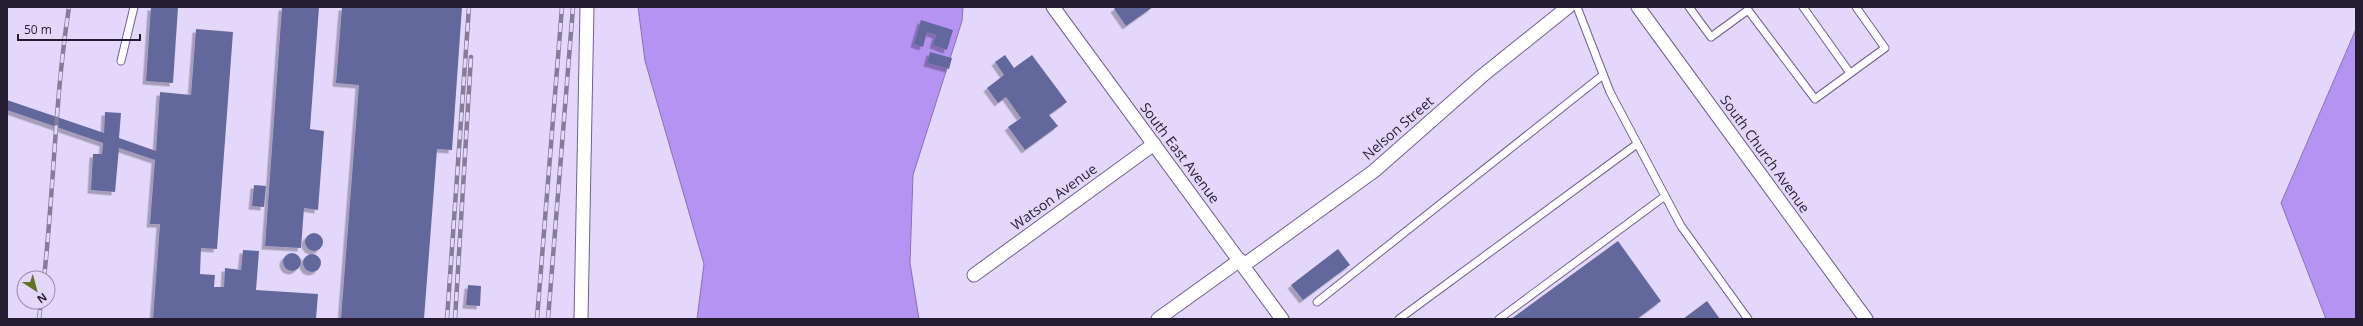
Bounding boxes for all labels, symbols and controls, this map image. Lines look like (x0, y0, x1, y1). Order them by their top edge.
scale bar (18, 16, 140, 42)
text: 50 m (24, 21, 52, 38)
street label: Nelson Street (1358, 91, 1437, 164)
street label: South Church Avenue (1716, 91, 1815, 217)
street label: South East Avenue (1136, 98, 1225, 207)
street label: Watson Avenue (1007, 159, 1101, 234)
north arrow (16, 270, 56, 310)
text: N (34, 290, 50, 307)

